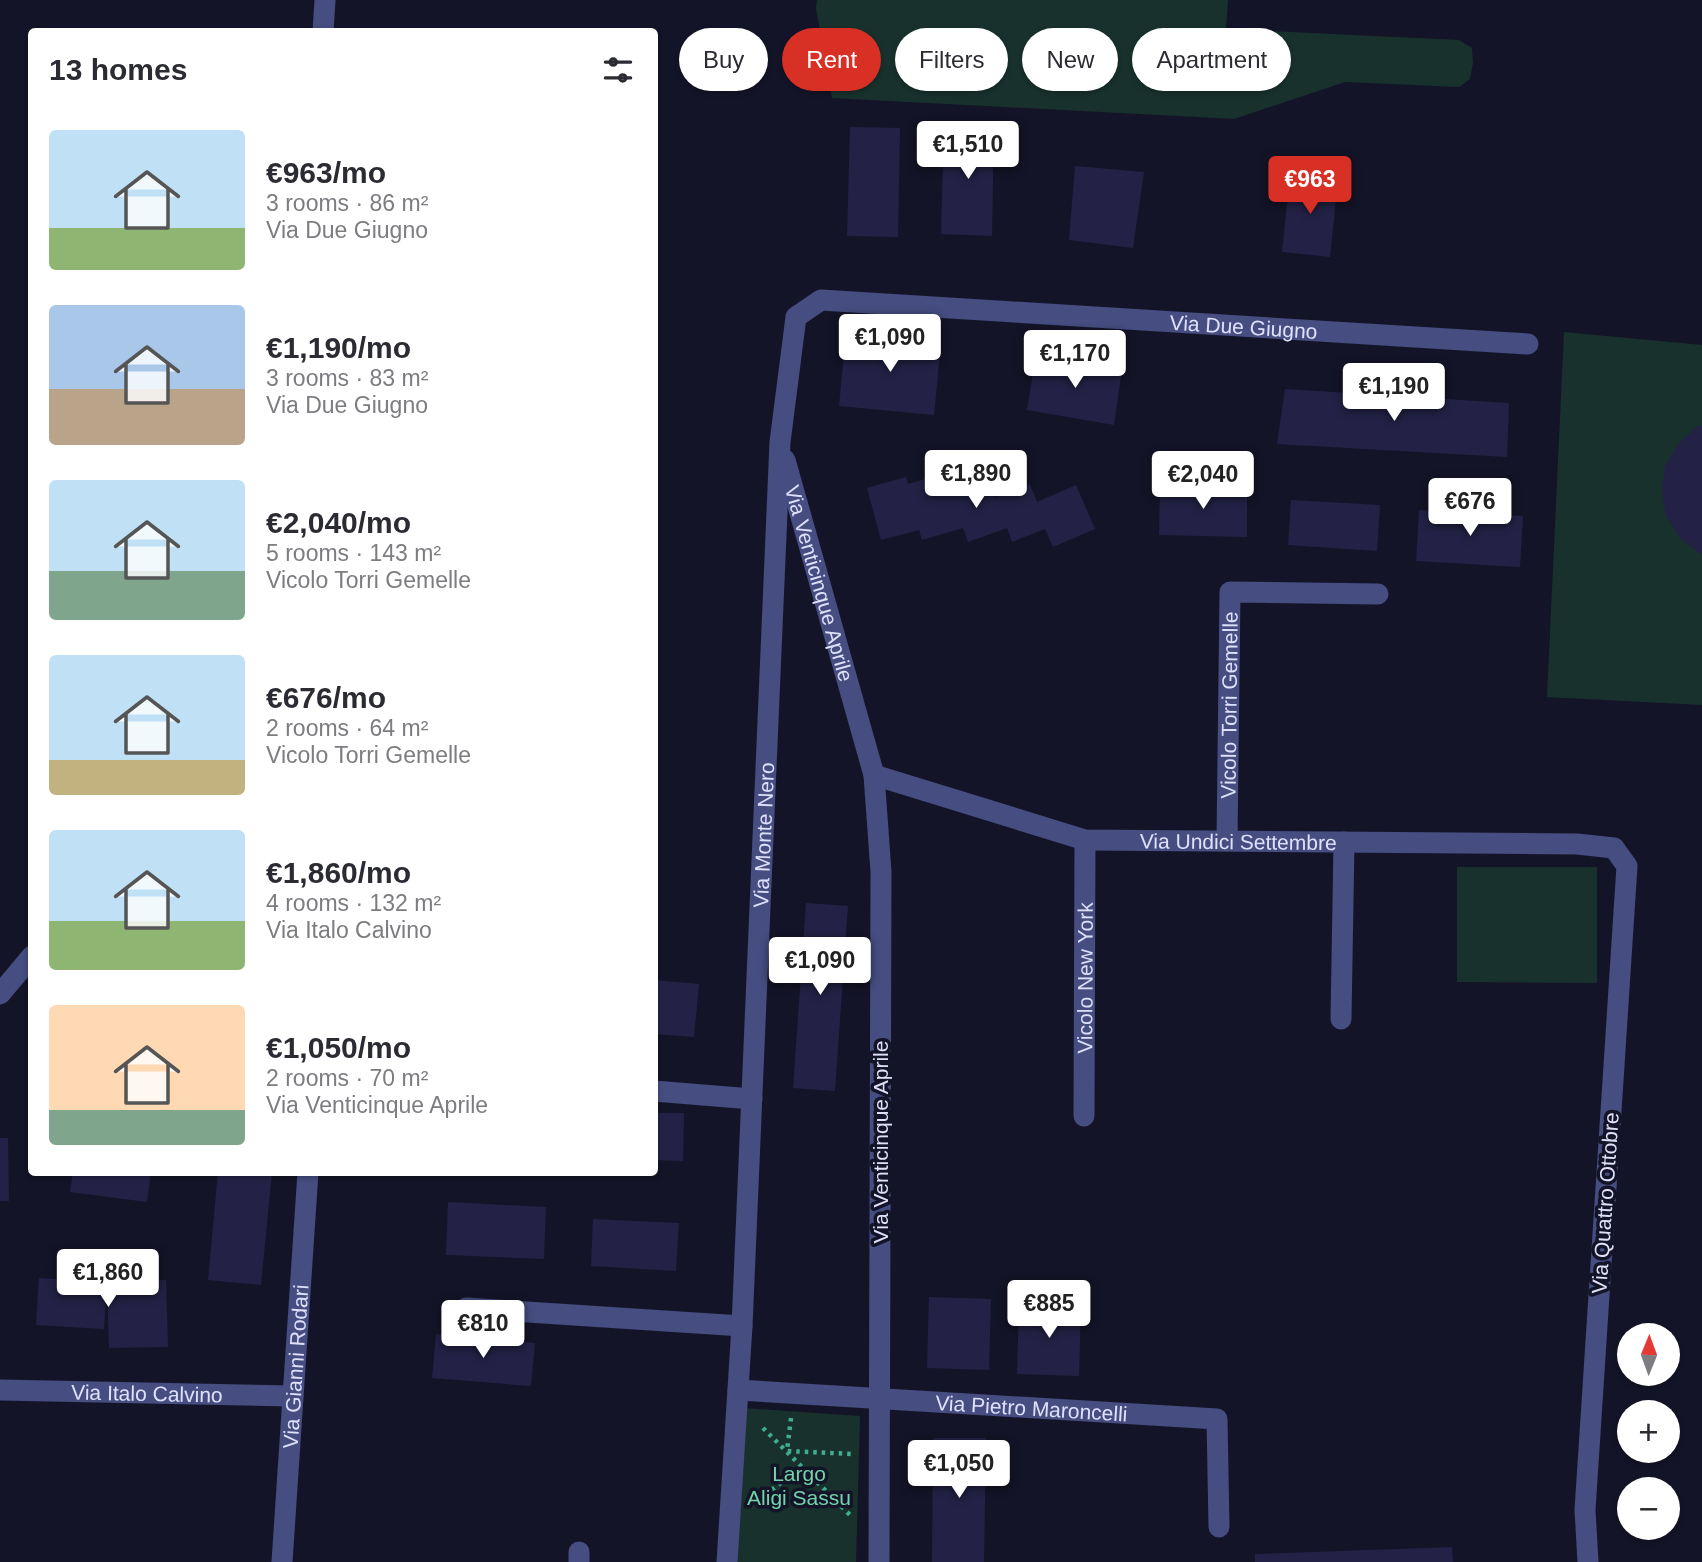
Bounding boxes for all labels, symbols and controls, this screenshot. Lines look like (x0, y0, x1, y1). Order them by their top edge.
chip: Buy (679, 28, 768, 91)
chip: Rent (782, 28, 881, 91)
chip: Filters (895, 28, 1008, 91)
chip: New (1022, 28, 1118, 91)
chip: Apartment (1132, 28, 1291, 91)
icon: filters (599, 51, 637, 89)
text: 13 homes (49, 53, 187, 86)
pin: €1,510 (911, 122, 1025, 181)
text: €1,510 (933, 131, 1003, 157)
text: €963/mo (266, 156, 386, 189)
pin: €963 (1269, 156, 1351, 216)
icon: home (105, 158, 189, 242)
text: €963 (1284, 166, 1336, 192)
text: 3 rooms · 86 m² (266, 190, 428, 216)
text: Via Due Giugno (266, 217, 428, 243)
street label: Via Due Giugno (1169, 310, 1318, 342)
pin: €1,090 (833, 314, 947, 374)
text: €1,090 (855, 324, 925, 350)
pin: €1,170 (1018, 330, 1132, 390)
text: €1,190/mo (266, 331, 411, 364)
icon: home (105, 333, 189, 417)
text: €1,170 (1040, 340, 1110, 366)
pin: €1,190 (1337, 364, 1451, 423)
text: 3 rooms · 83 m² (266, 365, 428, 391)
text: €1,190 (1359, 373, 1429, 399)
text: Via Due Giugno (266, 392, 428, 418)
pin: €1,890 (919, 450, 1033, 510)
pin: €2,040 (1146, 452, 1260, 511)
text: €1,890 (941, 460, 1011, 486)
text: €2,040 (1168, 461, 1238, 487)
pin: €676 (1429, 478, 1511, 538)
street label: Via Venticinque Aprile (781, 482, 858, 684)
text: €676 (1444, 488, 1496, 514)
text: €2,040/mo (266, 506, 411, 539)
icon: home (105, 508, 189, 592)
text: 5 rooms · 143 m² (266, 540, 441, 566)
text: Vicolo Torri Gemelle (266, 567, 471, 593)
street label: Vicolo Torri Gemelle (1216, 611, 1241, 799)
text: €676/mo (266, 681, 386, 714)
icon: home (105, 683, 189, 767)
text: 2 rooms · 64 m² (266, 715, 428, 741)
text: Vicolo Torri Gemelle (266, 742, 471, 768)
street label: Via Monte Nero (748, 762, 778, 908)
street label: Via Undici Settembre (1140, 829, 1337, 854)
text: €1,860/mo (266, 856, 411, 889)
icon: home (105, 858, 189, 942)
text: 4 rooms · 132 m² (266, 890, 441, 916)
street label: Vicolo New York (1073, 902, 1096, 1054)
text: Via Italo Calvino (266, 917, 432, 943)
pin: €1,090 (763, 937, 877, 997)
text: €1,090 (785, 947, 855, 973)
text: €1,050/mo (266, 1031, 411, 1064)
icon: home (105, 1033, 189, 1117)
street label: Via Venticinque Aprile (869, 1041, 892, 1243)
text: 2 rooms · 70 m² (266, 1065, 428, 1091)
text: Via Venticinque Aprile (266, 1092, 488, 1118)
street label: Via Quattro Ottobre (1587, 1112, 1623, 1294)
pin: €1,860 (51, 1250, 165, 1309)
text: €1,860 (73, 1259, 143, 1285)
pin: €885 (1008, 1280, 1090, 1340)
street label: Via Gianni Rodari (278, 1284, 312, 1449)
text: €885 (1023, 1290, 1075, 1316)
pin: €810 (442, 1300, 524, 1360)
text: €810 (457, 1310, 509, 1336)
north arrow (1617, 1323, 1680, 1386)
map controls (1617, 1323, 1680, 1540)
street label: Via Italo Calvino (71, 1380, 223, 1406)
street label: Via Pietro Maroncelli (935, 1390, 1128, 1425)
button: + (1617, 1400, 1680, 1463)
pin: €1,050 (902, 1440, 1016, 1500)
text: €1,050 (924, 1450, 994, 1476)
park label: Largo Aligi Sassu (747, 1462, 851, 1509)
button: − (1617, 1477, 1680, 1540)

